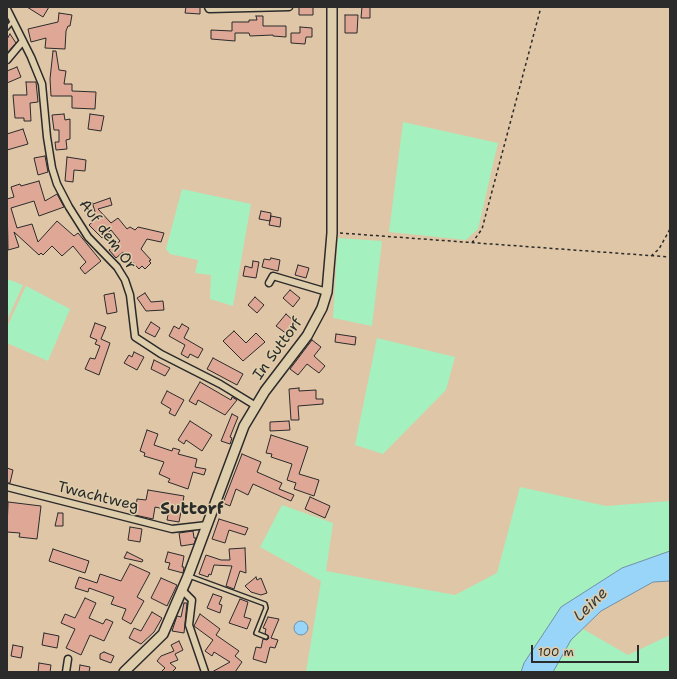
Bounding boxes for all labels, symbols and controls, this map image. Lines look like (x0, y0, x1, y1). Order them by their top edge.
street label: Auf dem Or (75, 196, 139, 274)
street label: In Suttorf (249, 315, 307, 383)
street label: Twachtweg (56, 478, 140, 516)
district label: Suttorf (160, 500, 224, 520)
water label: Leine (570, 584, 612, 626)
scale bar (533, 637, 641, 663)
text: 100 m (538, 644, 574, 660)

